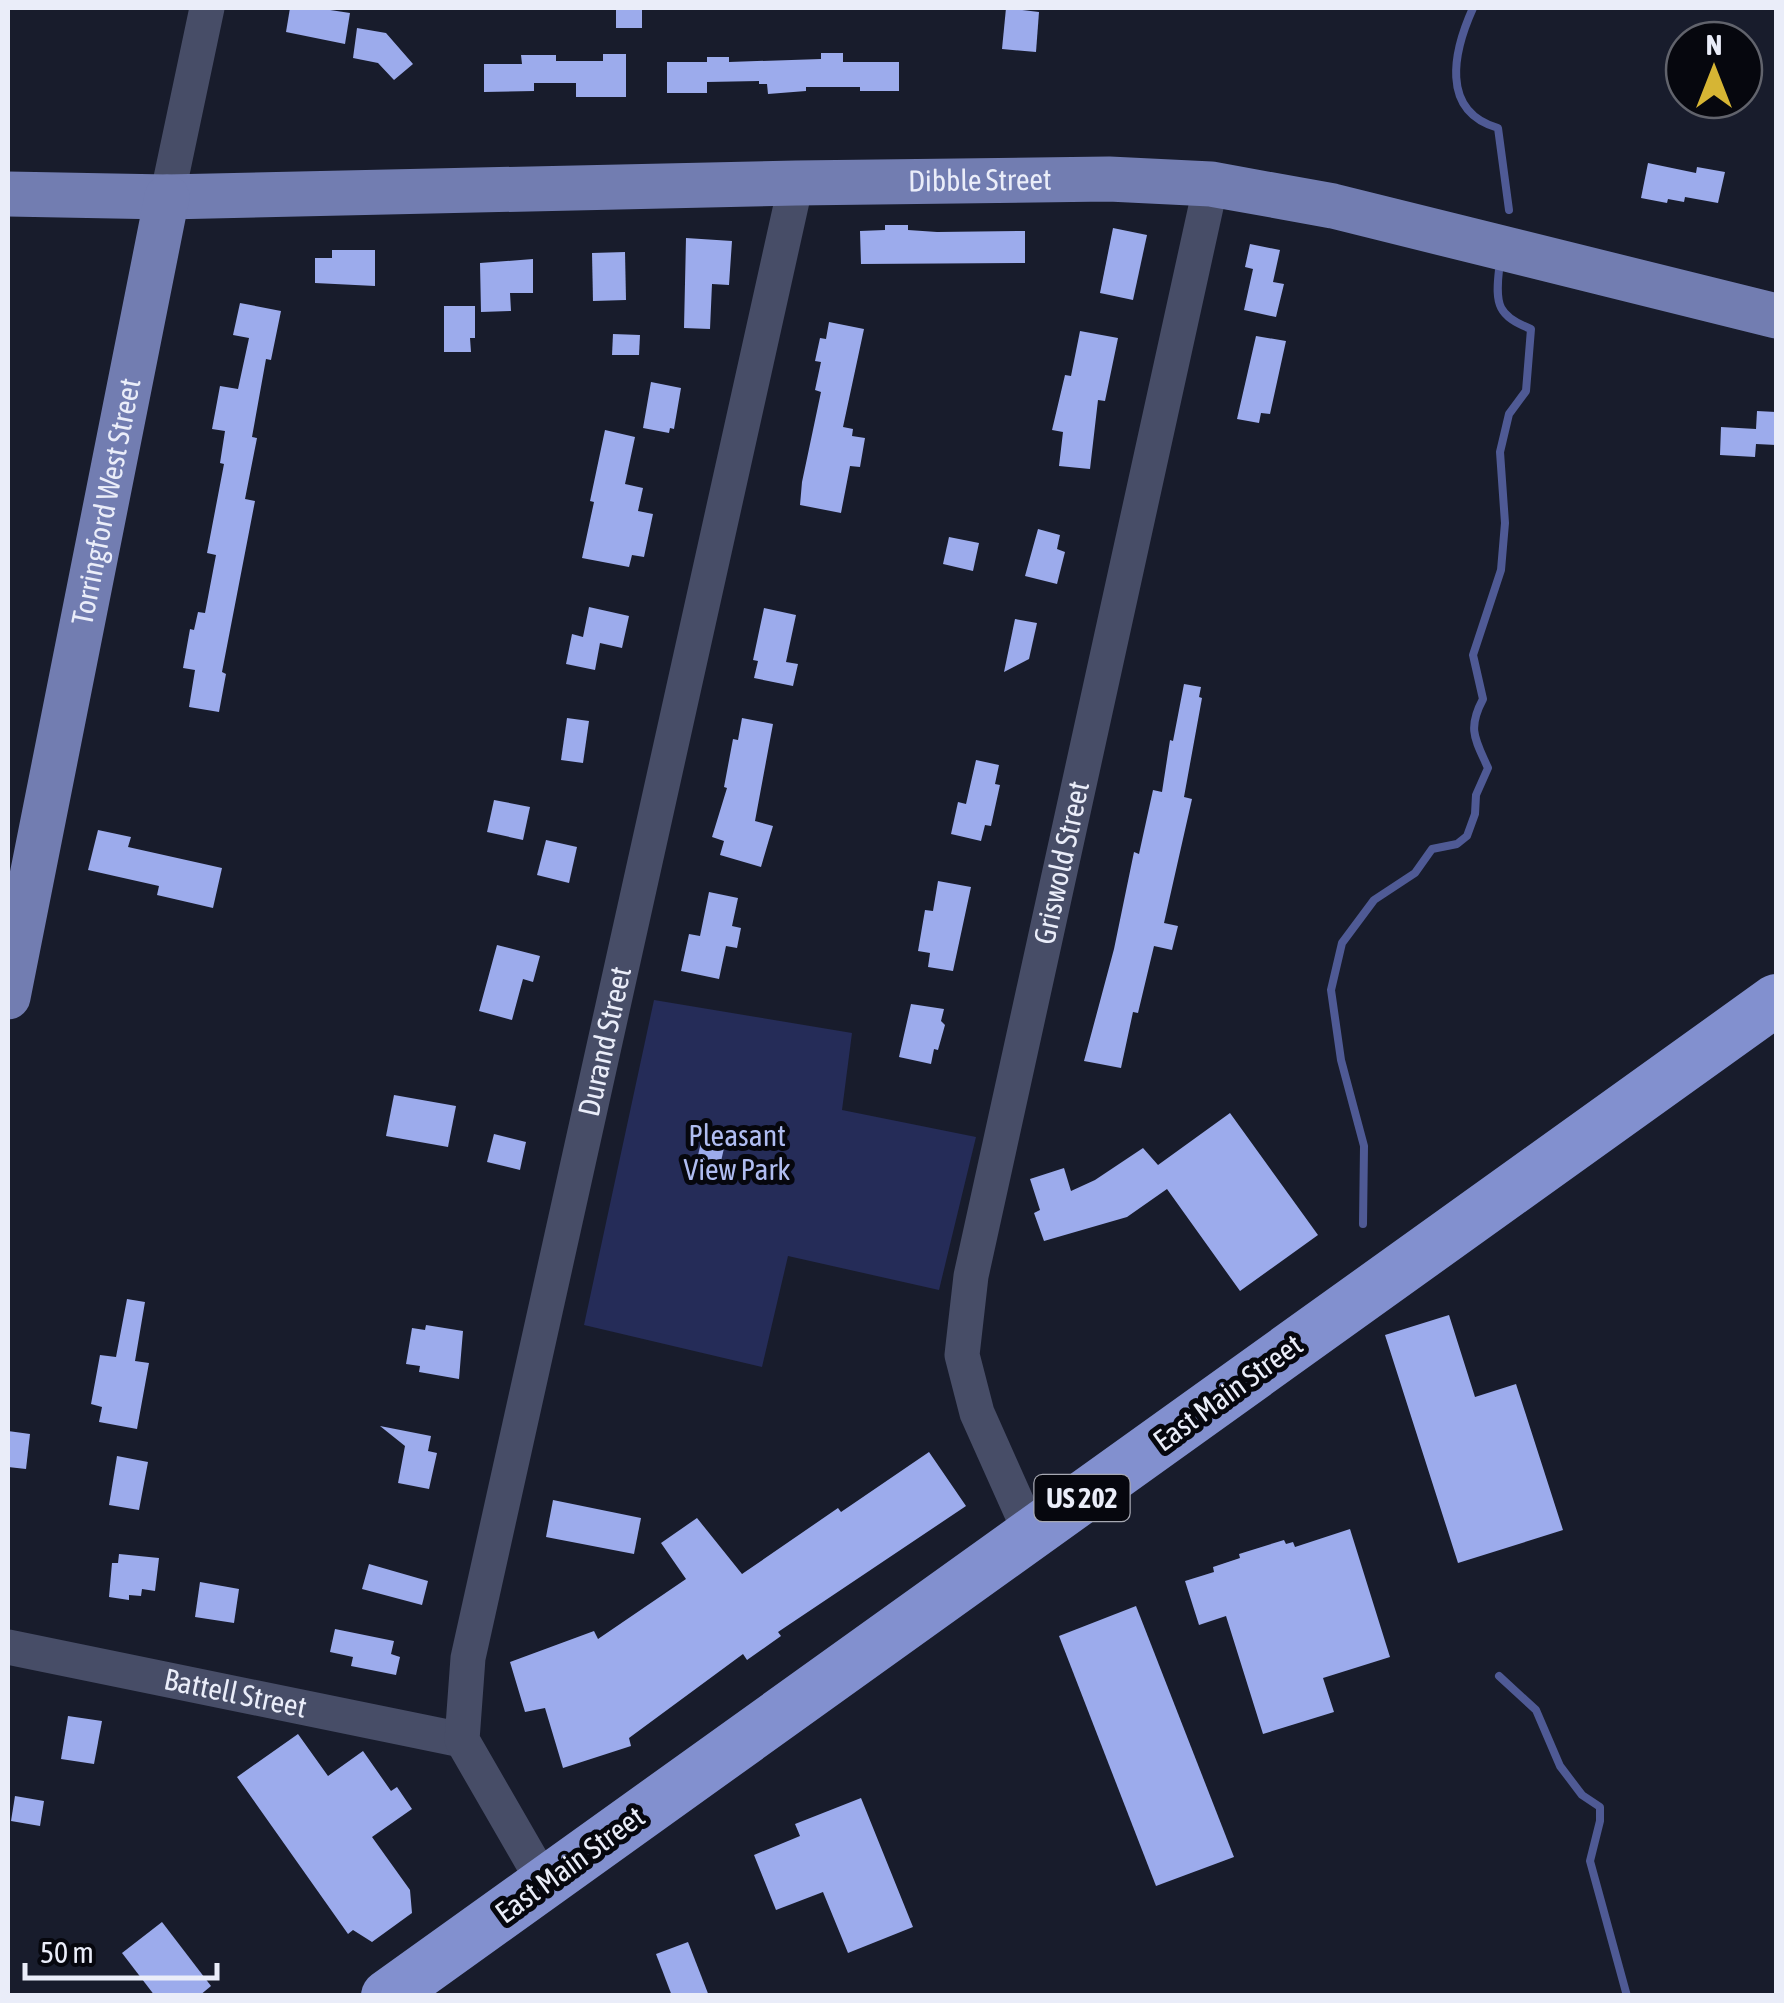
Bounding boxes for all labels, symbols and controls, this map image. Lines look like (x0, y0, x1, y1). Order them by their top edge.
north arrow (1664, 20, 1764, 120)
text: N (1706, 29, 1722, 61)
street label: Dibble Street (908, 162, 1052, 198)
street label: Torringford West Street (64, 375, 147, 628)
street label: Griswold Street (1026, 778, 1095, 947)
street label: Durand Street (571, 963, 637, 1119)
park label: Pleasant View Park (683, 1118, 791, 1186)
street label: East Main Street (1146, 1327, 1308, 1458)
road number: US 202 (1034, 1475, 1130, 1521)
street label: Battell Street (161, 1661, 310, 1724)
street label: East Main Street (488, 1799, 650, 1930)
scale bar (25, 1918, 218, 1980)
text: 50 m (40, 1935, 94, 1969)

